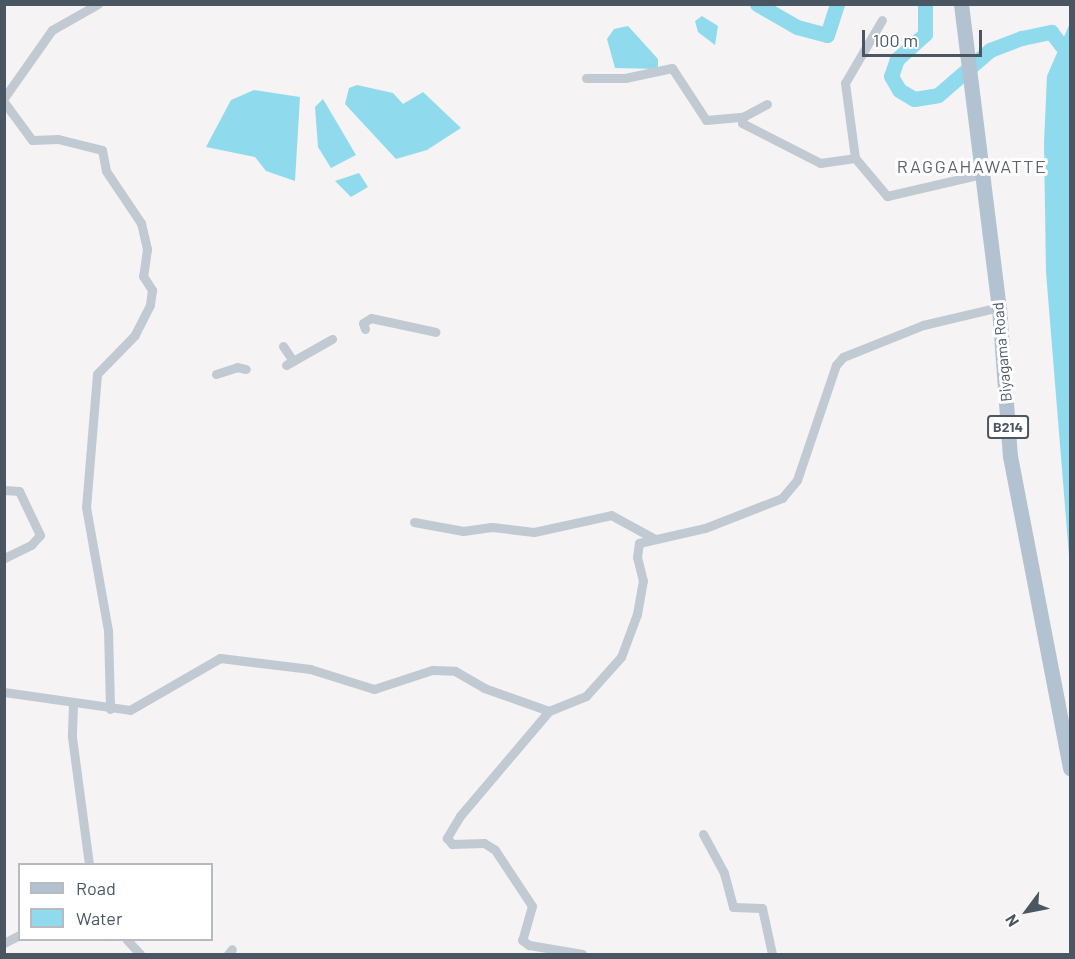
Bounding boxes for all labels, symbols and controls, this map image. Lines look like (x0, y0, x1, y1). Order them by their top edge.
scale bar (865, 18, 985, 56)
text: 100 m (873, 29, 918, 51)
district label: RAGGAHAWATTE (897, 155, 1047, 177)
street label: Biyagama Road (989, 302, 1015, 402)
road number: B214 (987, 416, 1029, 438)
legend (18, 863, 213, 941)
text: Road (76, 877, 116, 899)
north arrow (997, 881, 1057, 941)
text: Water (76, 907, 123, 929)
text: N (1000, 911, 1022, 930)

